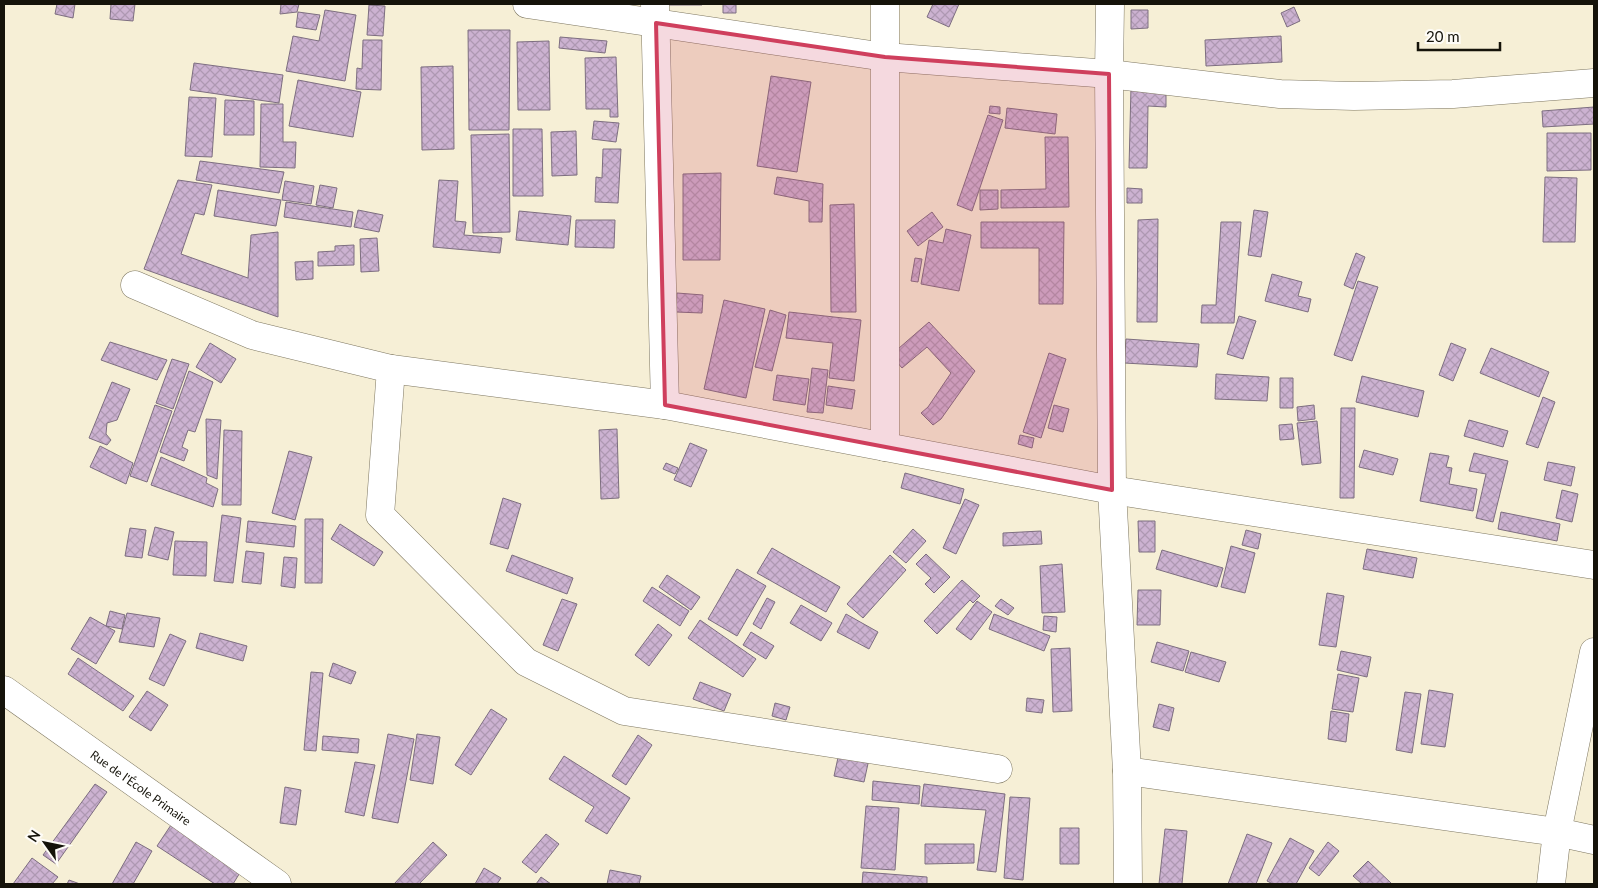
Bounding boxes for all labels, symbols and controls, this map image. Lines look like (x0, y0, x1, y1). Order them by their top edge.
scale bar (1418, 20, 1500, 52)
text: 20 m (1426, 27, 1460, 45)
street label: Rue de l'École Primaire (88, 747, 194, 828)
north arrow (20, 818, 70, 868)
text: N (24, 826, 44, 845)

